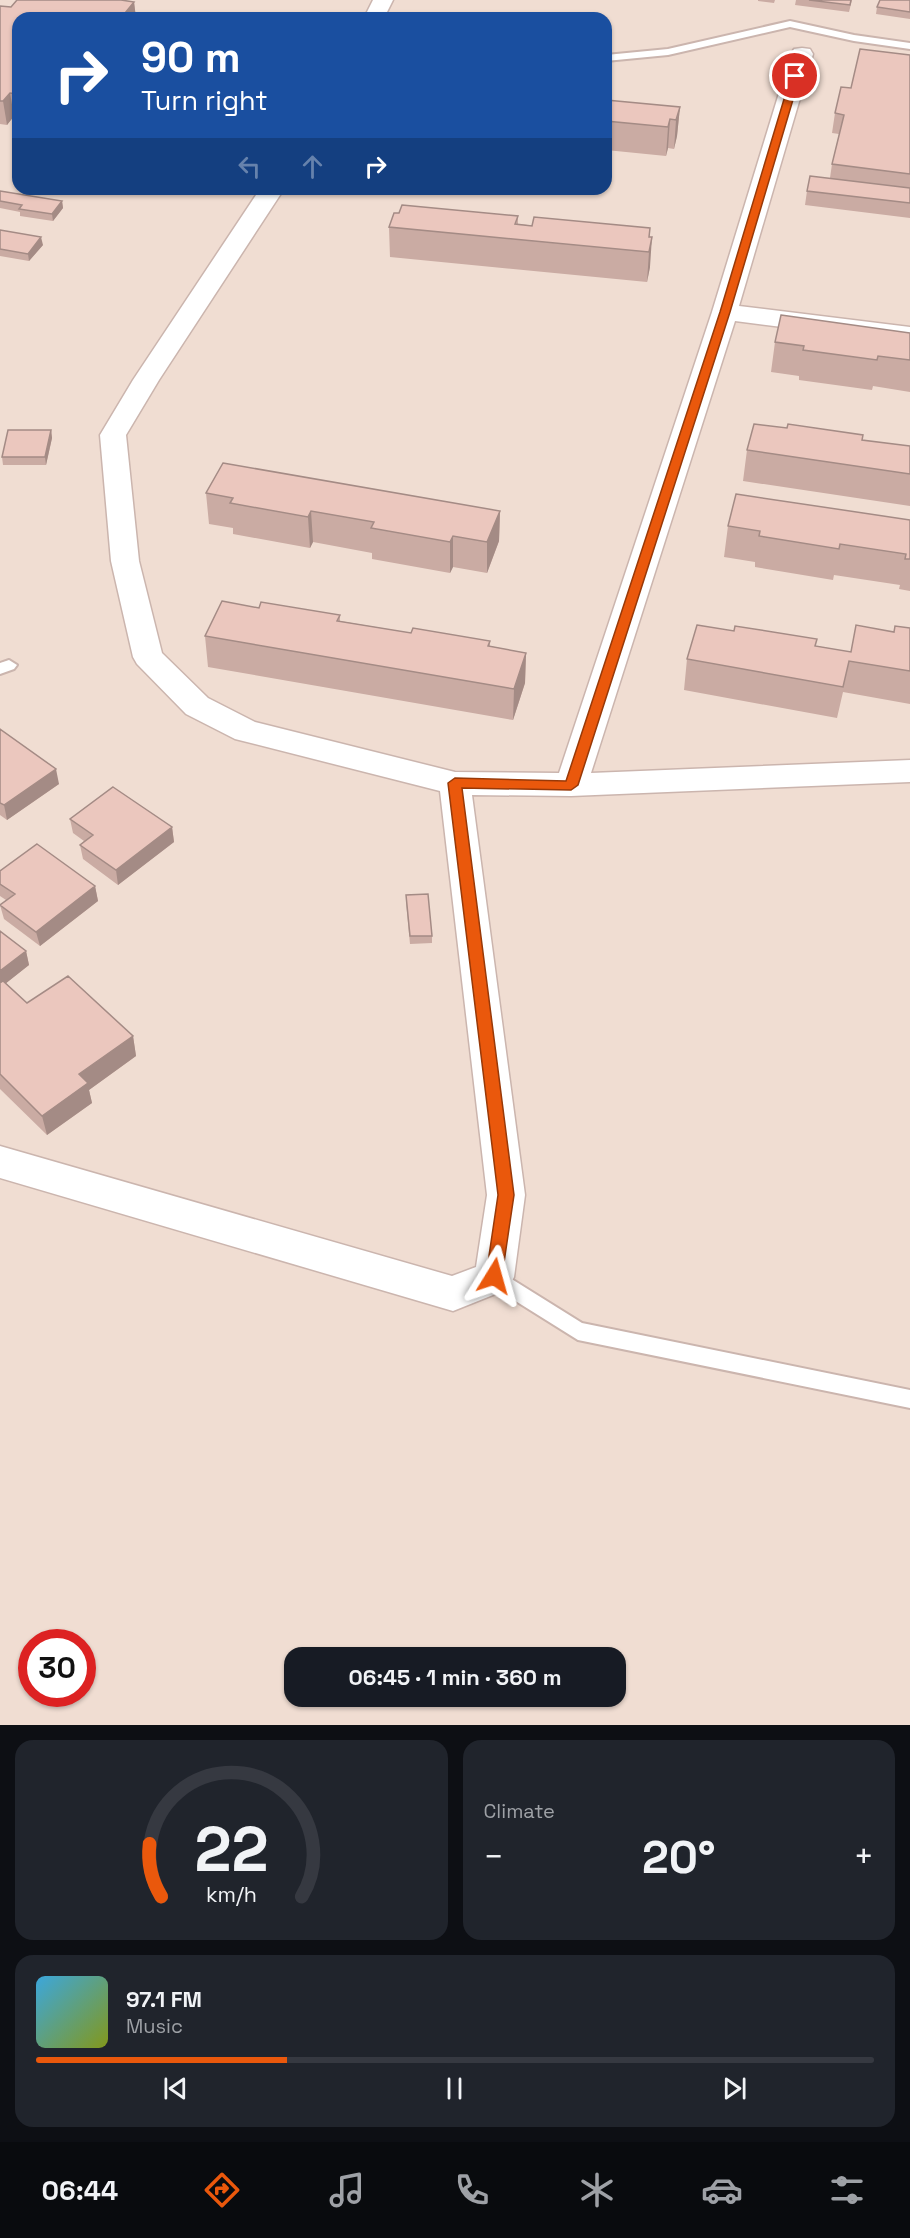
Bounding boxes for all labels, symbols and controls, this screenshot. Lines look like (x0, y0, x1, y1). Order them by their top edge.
text: 90 m (141, 31, 241, 84)
icon: right (42, 36, 120, 114)
pin (769, 50, 820, 101)
icon: arrive (778, 59, 811, 92)
text: Turn right (141, 83, 268, 118)
icon: left (233, 150, 266, 183)
icon: ahead (296, 150, 329, 183)
icon: right (359, 150, 392, 183)
position arrow (462, 1244, 526, 1308)
speed limit sign: 30 (18, 1629, 96, 1707)
text: 06:45 · 1 min · 360 m (349, 1663, 561, 1691)
text: Climate (484, 1798, 555, 1824)
text: 22 (194, 1810, 268, 1889)
text: 20° (642, 1829, 716, 1886)
text: − (484, 1836, 504, 1878)
text: + (854, 1836, 874, 1878)
text: km/h (206, 1881, 257, 1908)
text: 97.1 FM (126, 1985, 202, 2013)
text: Music (126, 2013, 183, 2039)
icon: previous (159, 2072, 192, 2105)
icon: pause (438, 2072, 471, 2105)
icon: next (718, 2072, 751, 2105)
icon: directions (201, 2169, 243, 2211)
icon: music (326, 2169, 368, 2211)
icon: phone (451, 2169, 493, 2211)
icon: climate (576, 2169, 618, 2211)
icon: car (701, 2169, 743, 2211)
icon: filters (826, 2169, 868, 2211)
text: 06:44 (42, 2173, 118, 2208)

